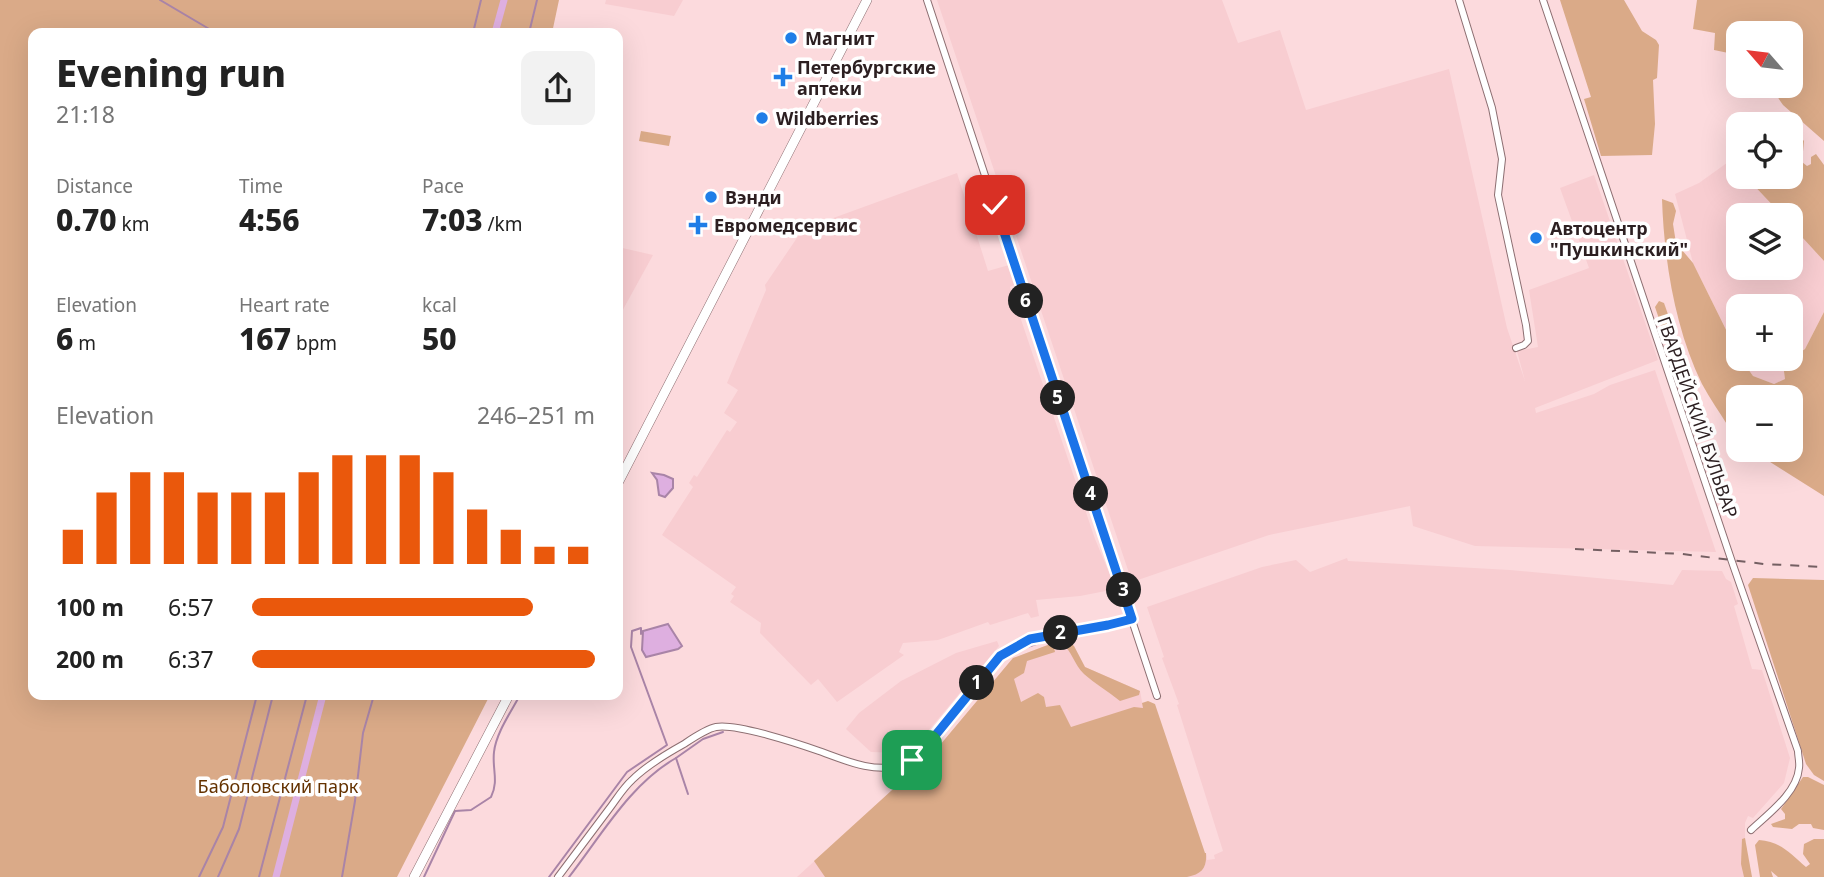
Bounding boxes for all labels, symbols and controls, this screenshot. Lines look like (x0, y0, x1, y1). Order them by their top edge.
north arrow (1726, 21, 1802, 98)
map controls (1726, 21, 1803, 462)
place label: Магнит (805, 26, 874, 50)
marker: Магнит (783, 30, 799, 46)
text: Evening run (56, 46, 286, 98)
button: share (521, 51, 595, 125)
place label: Петербургские аптеки (797, 55, 936, 100)
marker: Петербургские аптеки (775, 69, 791, 85)
text: 21:18 (56, 98, 115, 130)
place label: Wildberries (776, 106, 879, 130)
marker: Wildberries (754, 110, 770, 126)
button: locate (1726, 112, 1803, 189)
text: Distance (56, 173, 133, 199)
text: Time (239, 173, 283, 199)
text: Pace (422, 173, 464, 199)
pin (965, 175, 1025, 235)
place label: Вэнди (725, 185, 782, 209)
icon: check (976, 186, 1014, 224)
marker: Вэнди (703, 189, 719, 205)
text: 0.70 (56, 199, 117, 240)
text: 4:56 (239, 199, 300, 240)
text: 7:03 (422, 199, 483, 240)
button: layers (1726, 203, 1803, 280)
text: km (117, 211, 149, 237)
text: /km (483, 211, 523, 237)
place label: Евромедсервис (714, 213, 858, 237)
marker: Евромедсервис (688, 215, 708, 235)
place label: Автоцентр "Пушкинский" (1550, 216, 1688, 261)
marker: Автоцентр "Пушкинский" (1528, 230, 1544, 246)
pin: 6 (1009, 284, 1044, 318)
text: 6 (1020, 287, 1031, 313)
text: Elevation (56, 292, 137, 318)
text: Heart rate (239, 292, 330, 318)
text: kcal (422, 292, 457, 318)
button: + (1726, 294, 1803, 371)
street label: ГВАРДЕЙСКИЙ БУЛЬВАР (1652, 313, 1744, 521)
text: 6 (56, 318, 73, 359)
text: 167 (239, 318, 291, 359)
text: 50 (422, 318, 457, 359)
text: m (73, 330, 96, 356)
text: bpm (291, 330, 337, 356)
pin: 5 (1040, 380, 1076, 416)
text: 5 (1052, 384, 1063, 410)
button: − (1726, 385, 1803, 462)
text: Elevation (56, 399, 154, 431)
text: 246–251 m (477, 399, 595, 431)
pin: 4 (1074, 476, 1108, 512)
text: 4 (1085, 480, 1096, 506)
pin: 3 (1106, 572, 1142, 608)
text: 3 (1118, 576, 1129, 602)
text: 100 m (56, 591, 124, 623)
text: 6:57 (168, 591, 214, 623)
pin: 2 (1044, 616, 1078, 650)
text: 2 (1055, 619, 1066, 645)
text: 200 m (56, 643, 124, 675)
text: 6:37 (168, 643, 214, 675)
pin: 1 (960, 666, 995, 700)
text: 1 (971, 669, 982, 695)
pin (882, 730, 942, 790)
icon: arrive (893, 741, 931, 779)
park label: Баболовский парк (198, 774, 359, 798)

